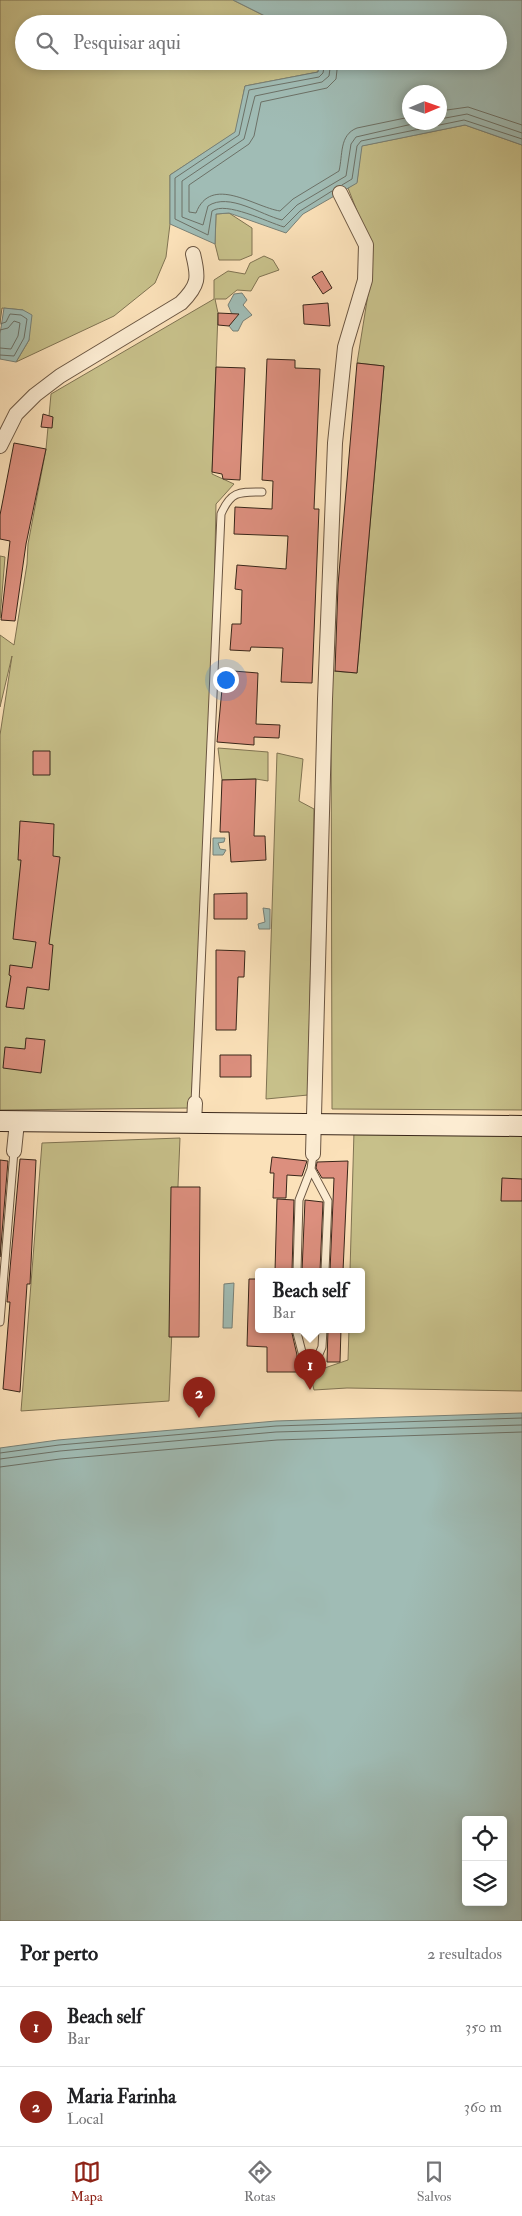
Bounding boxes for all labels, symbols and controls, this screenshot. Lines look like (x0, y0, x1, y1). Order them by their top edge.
search box (15, 15, 507, 70)
icon: search (33, 29, 61, 57)
text: Pesquisar aqui (73, 31, 181, 55)
north arrow (402, 85, 447, 130)
your location (213, 667, 239, 693)
popup (255, 1268, 365, 1333)
text: Beach self (272, 1279, 348, 1303)
text: Bar (272, 1303, 295, 1323)
pin: 1 (294, 1349, 326, 1390)
pin: 2 (183, 1377, 215, 1418)
map controls (462, 1816, 507, 1906)
button: locate (462, 1816, 507, 1861)
button: layers (462, 1861, 507, 1906)
text: Por perto (20, 1940, 98, 1967)
text: 2 resultados (427, 1944, 502, 1964)
text: Beach self (67, 2005, 142, 2029)
text: 1 (33, 2017, 39, 2037)
text: 350 m (465, 2017, 502, 2037)
text: Bar (67, 2029, 90, 2049)
text: Maria Farinha (67, 2085, 176, 2109)
text: 2 (32, 2097, 40, 2117)
text: 360 m (464, 2097, 502, 2117)
text: Local (67, 2109, 104, 2129)
tab: Mapa (71, 2158, 103, 2205)
tab: Rotas (244, 2158, 276, 2205)
tab: Salvos (417, 2158, 451, 2205)

